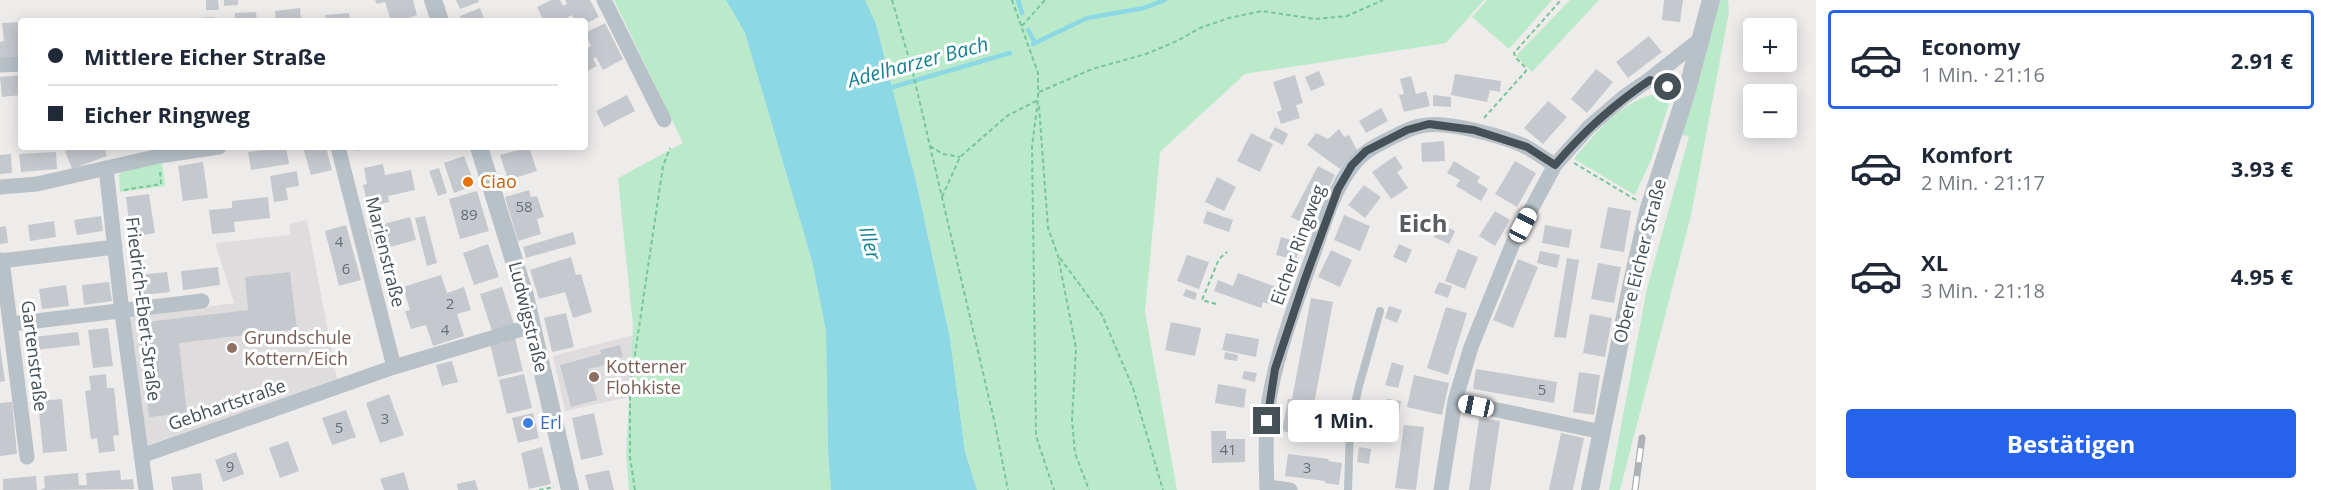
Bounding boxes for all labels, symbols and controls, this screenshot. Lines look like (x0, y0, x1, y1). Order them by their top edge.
map controls (1743, 18, 1797, 138)
button: + (1743, 18, 1797, 72)
water label: Adelharzer Bach (843, 30, 991, 94)
text: Economy (1921, 31, 2020, 61)
icon: car (1849, 33, 1903, 87)
text: Mittlere Eicher Straße (84, 41, 326, 71)
text: 2.91 € (2231, 45, 2293, 75)
text: 1 Min. · 21:16 (1921, 61, 2045, 88)
route start (1654, 73, 1681, 100)
button: − (1743, 84, 1797, 138)
text: Eicher Ringweg (84, 99, 250, 129)
text: Komfort (1921, 139, 2013, 169)
icon: car (1849, 141, 1903, 195)
text: 3.93 € (2231, 153, 2293, 183)
place label: Ciao (480, 169, 517, 193)
text: 2 Min. · 21:17 (1921, 169, 2045, 196)
marker: Ciao (461, 175, 475, 189)
street label: Obere Eicher Straße (1607, 176, 1671, 345)
street label: Eicher Ringweg (1264, 181, 1330, 308)
street label: Marienstraße (361, 194, 411, 309)
house number: 58 (515, 196, 533, 216)
house number: 89 (460, 204, 478, 224)
car (1507, 205, 1539, 245)
district label: Eich (1399, 206, 1447, 239)
street label: Friedrich-Ebert-Straße (121, 215, 167, 402)
water label: Iller (853, 223, 888, 264)
house number: 4 (335, 231, 344, 251)
text: XL (1921, 247, 1948, 277)
icon: car (1849, 249, 1903, 303)
house number: 6 (342, 258, 350, 278)
street label: Ludwigstraße (504, 259, 554, 375)
text: 4.95 € (2231, 261, 2293, 291)
text: 3 Min. · 21:18 (1921, 277, 2045, 304)
house number: 2 (446, 293, 454, 313)
street label: Gartenstraße (16, 299, 54, 413)
house number: 4 (441, 319, 450, 339)
place label: Grundschule Kottern/Eich (244, 325, 351, 370)
marker: Grundschule Kottern/Eich (225, 341, 239, 355)
place label: Kotterner Flohkiste (606, 354, 687, 399)
marker: Kotterner Flohkiste (587, 370, 601, 384)
street label: Gebhartstraße (165, 373, 289, 435)
house number: 5 (1538, 379, 1546, 399)
car (1457, 393, 1495, 419)
callout: 1 Min. (1288, 400, 1399, 442)
route end (1253, 407, 1280, 434)
text: 1 Min. (1313, 407, 1374, 434)
house number: 3 (381, 408, 389, 428)
button: Bestätigen (1846, 409, 2296, 478)
place label: Erl (540, 410, 562, 434)
marker: Erl (521, 416, 535, 430)
house number: 5 (335, 417, 343, 437)
house number: 41 (1219, 439, 1237, 459)
house number: 9 (226, 456, 234, 476)
house number: 3 (1303, 457, 1311, 477)

